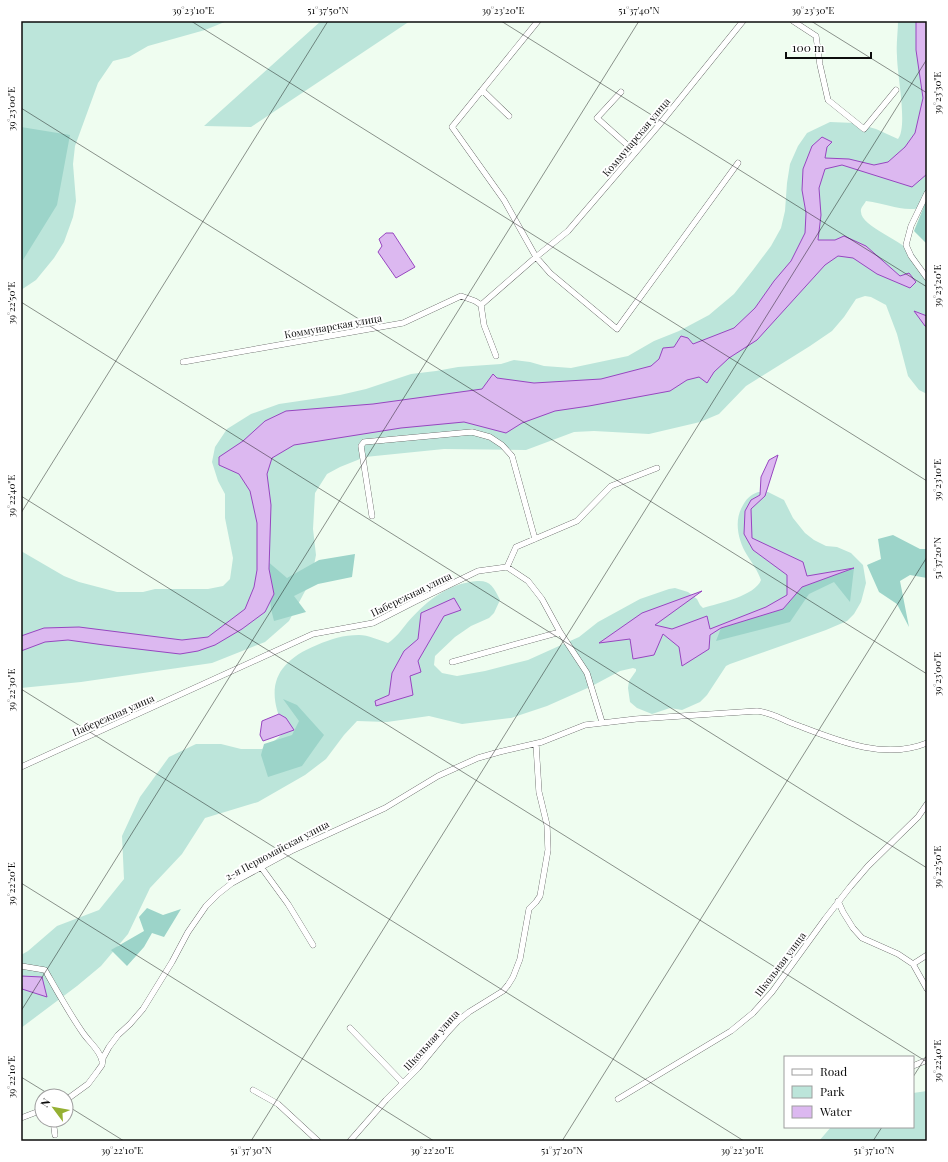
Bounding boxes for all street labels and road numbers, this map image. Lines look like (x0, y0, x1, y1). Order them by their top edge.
street label: Коммунарская улица (599, 95, 673, 179)
street label: Коммунарская улица (283, 311, 383, 341)
street label: Набережная улица (368, 568, 454, 620)
street label: Набережная улица (70, 691, 156, 739)
street label: 2-я Первомайская улица (223, 817, 331, 883)
street label: Школьная улица (751, 929, 809, 999)
street label: Школьная улица (400, 1007, 462, 1073)

